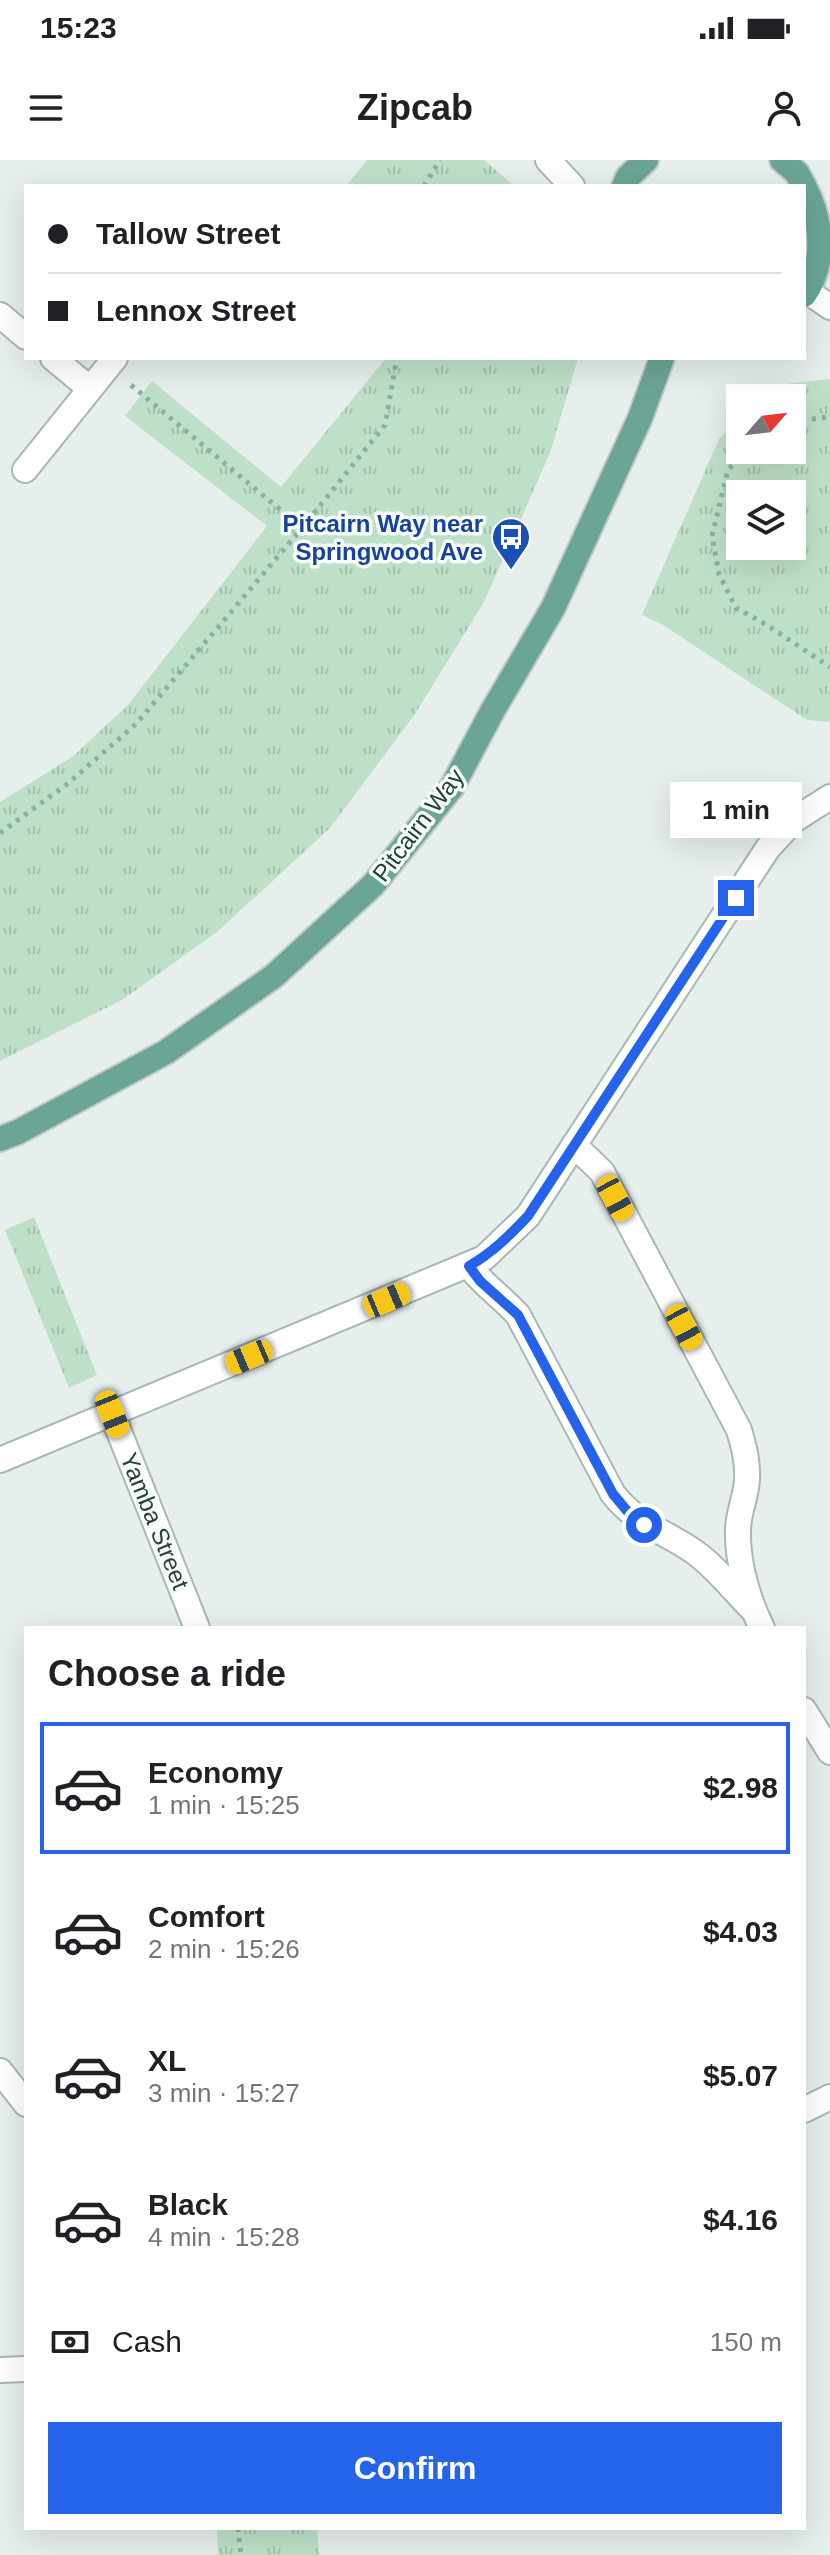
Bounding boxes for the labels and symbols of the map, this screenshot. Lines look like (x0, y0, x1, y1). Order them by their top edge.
north arrow (726, 384, 806, 464)
place label: Pitcairn Way near Springwood Ave (282, 510, 483, 565)
bus stop icon: Pitcairn Way near Springwood Ave (490, 516, 532, 571)
street label: Pitcairn Way (367, 763, 469, 887)
callout: 1 min (670, 782, 802, 838)
route end (718, 880, 754, 916)
car (593, 1171, 637, 1225)
car (360, 1280, 414, 1320)
car (662, 1300, 706, 1354)
car (222, 1337, 276, 1377)
car (92, 1387, 132, 1441)
street label: Yamba Street (115, 1449, 195, 1594)
route start (626, 1507, 662, 1543)

